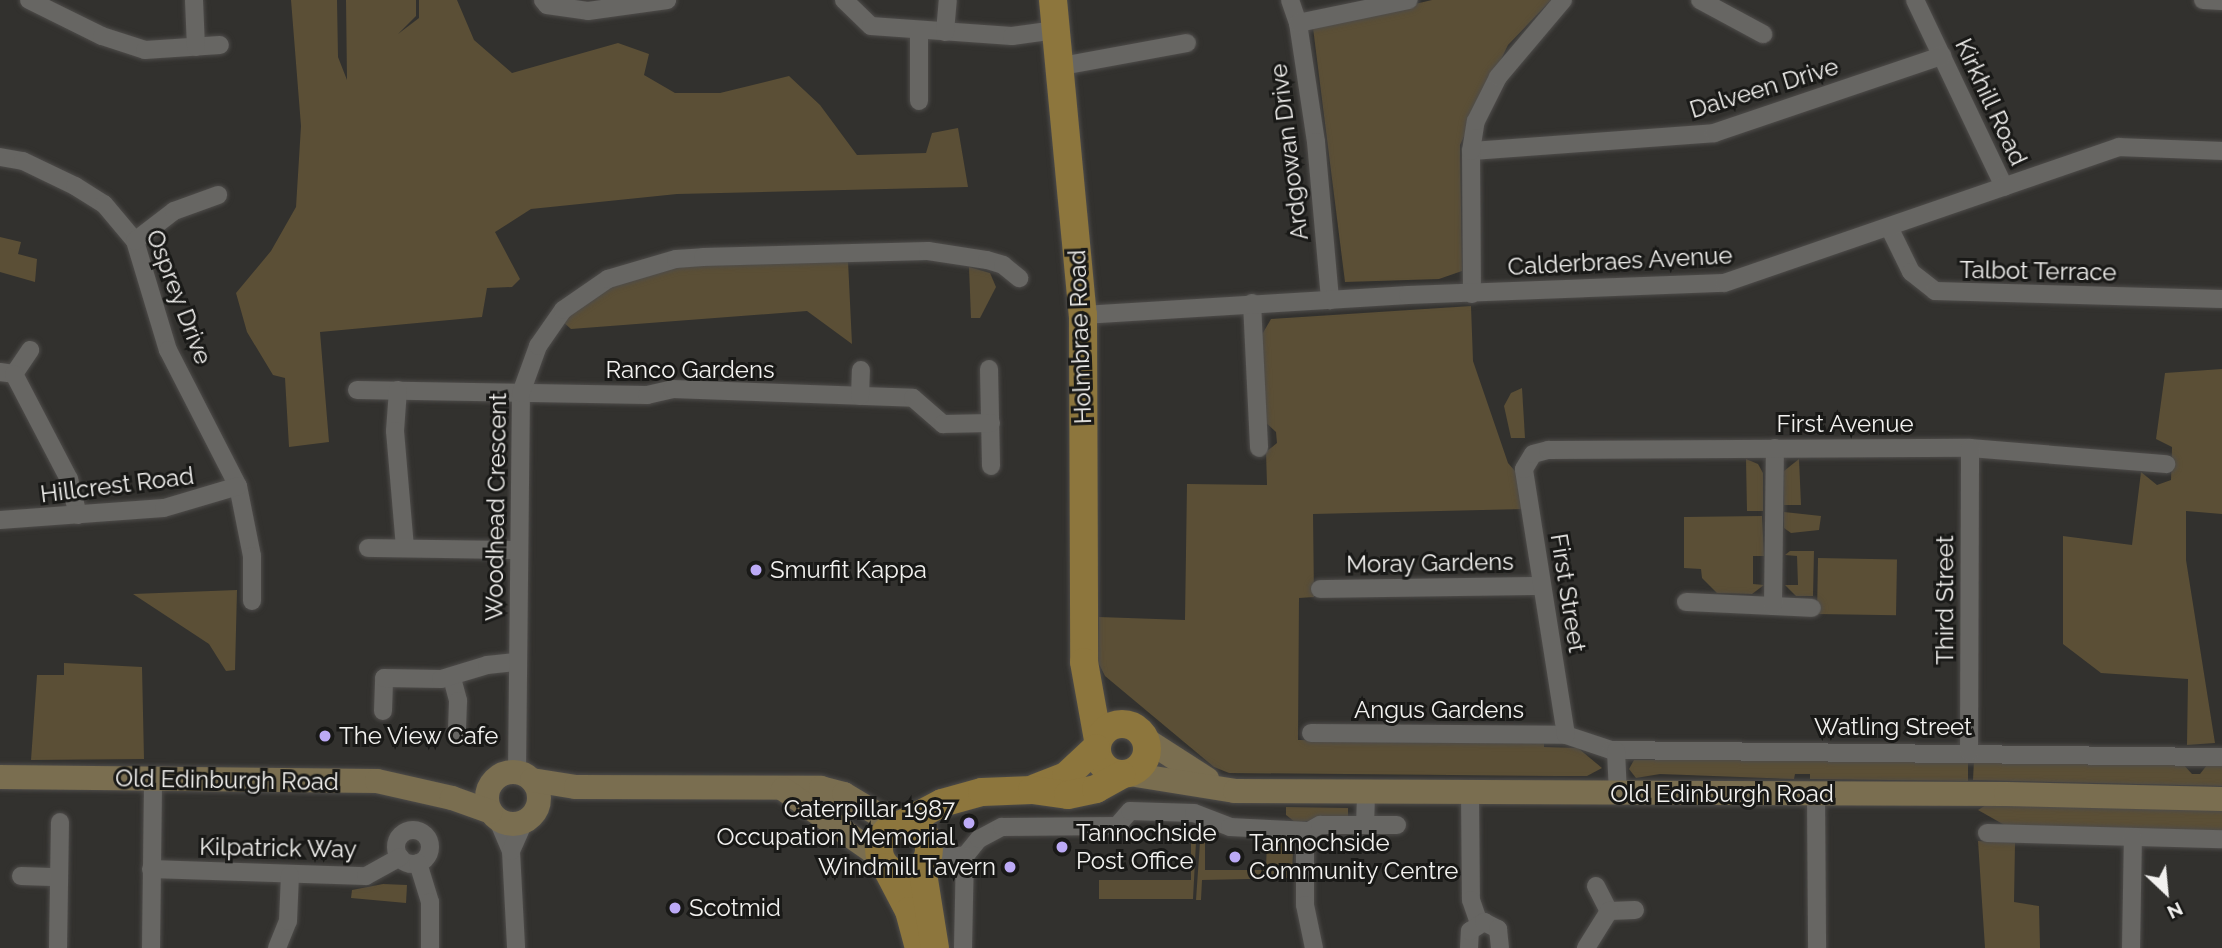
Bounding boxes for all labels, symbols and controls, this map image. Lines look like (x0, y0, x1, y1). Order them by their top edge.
street label: Kirkhill Road (1949, 33, 2033, 171)
street label: Dalveen Drive (1686, 52, 1842, 124)
street label: Ardgowan Drive (1264, 62, 1314, 242)
street label: Osprey Drive (140, 225, 218, 369)
street label: Calderbraes Avenue (1507, 241, 1733, 281)
street label: Holmbrae Road (1063, 249, 1097, 425)
street label: Talbot Terrace (1959, 255, 2117, 287)
street label: Ranco Gardens (606, 356, 774, 384)
street label: Woodhead Crescent (480, 393, 512, 621)
street label: First Avenue (1776, 410, 1914, 438)
street label: Hillcrest Road (39, 461, 195, 509)
street label: First Street (1544, 531, 1592, 655)
street label: Third Street (1931, 535, 1959, 665)
street label: Moray Gardens (1346, 547, 1514, 579)
place label: Smurfit Kappa (770, 556, 927, 584)
marker: Smurfit Kappa (748, 562, 764, 578)
street label: Angus Gardens (1354, 696, 1524, 724)
street label: Watling Street (1814, 713, 1972, 741)
place label: The View Cafe (339, 722, 500, 750)
marker: The View Cafe (317, 728, 333, 744)
street label: Old Edinburgh Road (115, 764, 339, 796)
street label: Old Edinburgh Road (1610, 780, 1834, 808)
place label: Caterpillar 1987 Occupation Memorial (716, 795, 955, 851)
marker: Caterpillar 1987 Occupation Memorial (961, 815, 977, 831)
place label: Tannochside Post Office (1076, 819, 1216, 875)
place label: Tannochside Community Centre (1249, 829, 1459, 885)
street label: Kilpatrick Way (199, 832, 357, 864)
marker: Tannochside Post Office (1054, 839, 1070, 855)
marker: Tannochside Community Centre (1227, 849, 1243, 865)
place label: Windmill Tavern (817, 853, 996, 881)
north arrow (2131, 857, 2201, 927)
marker: Windmill Tavern (1002, 859, 1018, 875)
place label: Scotmid (689, 894, 781, 922)
text: N (2164, 898, 2187, 924)
marker: Scotmid (667, 900, 683, 916)

